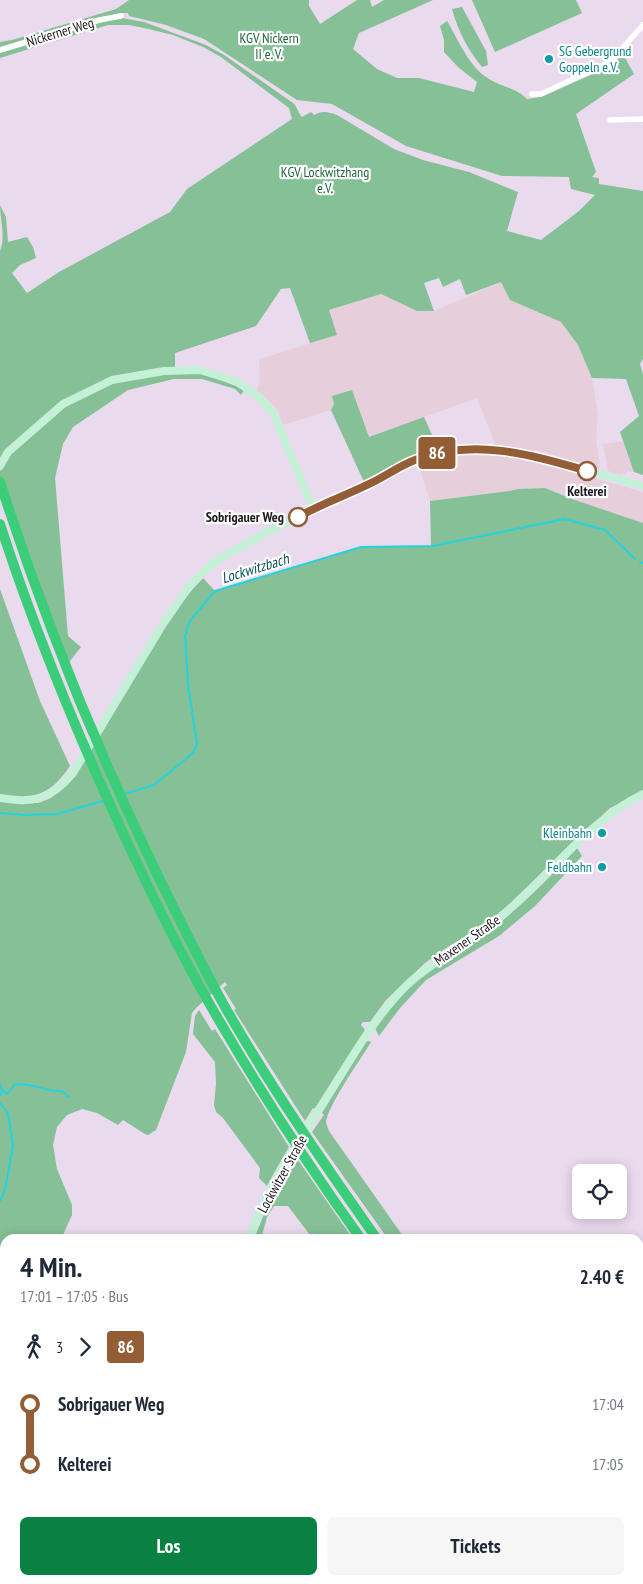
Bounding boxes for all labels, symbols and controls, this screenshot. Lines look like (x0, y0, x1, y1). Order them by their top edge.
street label: Nickerner Weg (24, 13, 96, 51)
park label: KGV Nickern II e. V. (239, 29, 299, 63)
place label: SG Gebergrund Goppeln e.V. (559, 42, 631, 76)
marker: SG Gebergrund Goppeln e.V. (543, 53, 555, 65)
park label: KGV Lockwitzhang e.V. (281, 163, 369, 197)
line badge: 86 (414, 437, 460, 469)
text: 86 (428, 441, 446, 464)
marker: Kelterei (577, 461, 597, 481)
place label: Kelterei (567, 482, 607, 500)
marker: Sobrigauer Weg (288, 507, 308, 527)
place label: Sobrigauer Weg (206, 508, 284, 526)
water label: Lockwitzbach (219, 548, 292, 587)
place label: Kleinbahn (543, 824, 592, 842)
marker: Kleinbahn (596, 827, 608, 839)
place label: Feldbahn (547, 858, 592, 876)
marker: Feldbahn (596, 861, 608, 873)
street label: Maxener Straße (431, 911, 504, 969)
street label: Lockwitzer Straße (253, 1132, 311, 1216)
map controls (572, 1164, 627, 1219)
button: locate (572, 1164, 627, 1219)
text: 4 Min. (20, 1248, 83, 1285)
text: 2.40 € (580, 1265, 624, 1289)
text: 17:01 – 17:05 · Bus (20, 1286, 128, 1306)
icon: walk (20, 1333, 48, 1361)
icon: forward (71, 1333, 99, 1361)
text: 86 (117, 1335, 134, 1358)
text: 3 (56, 1337, 63, 1357)
text: Sobrigauer Weg (58, 1392, 164, 1416)
text: 17:04 (592, 1394, 624, 1414)
text: Kelterei (58, 1452, 112, 1476)
text: 17:05 (592, 1454, 624, 1474)
button: Los (20, 1517, 317, 1575)
button: Tickets (327, 1517, 624, 1575)

